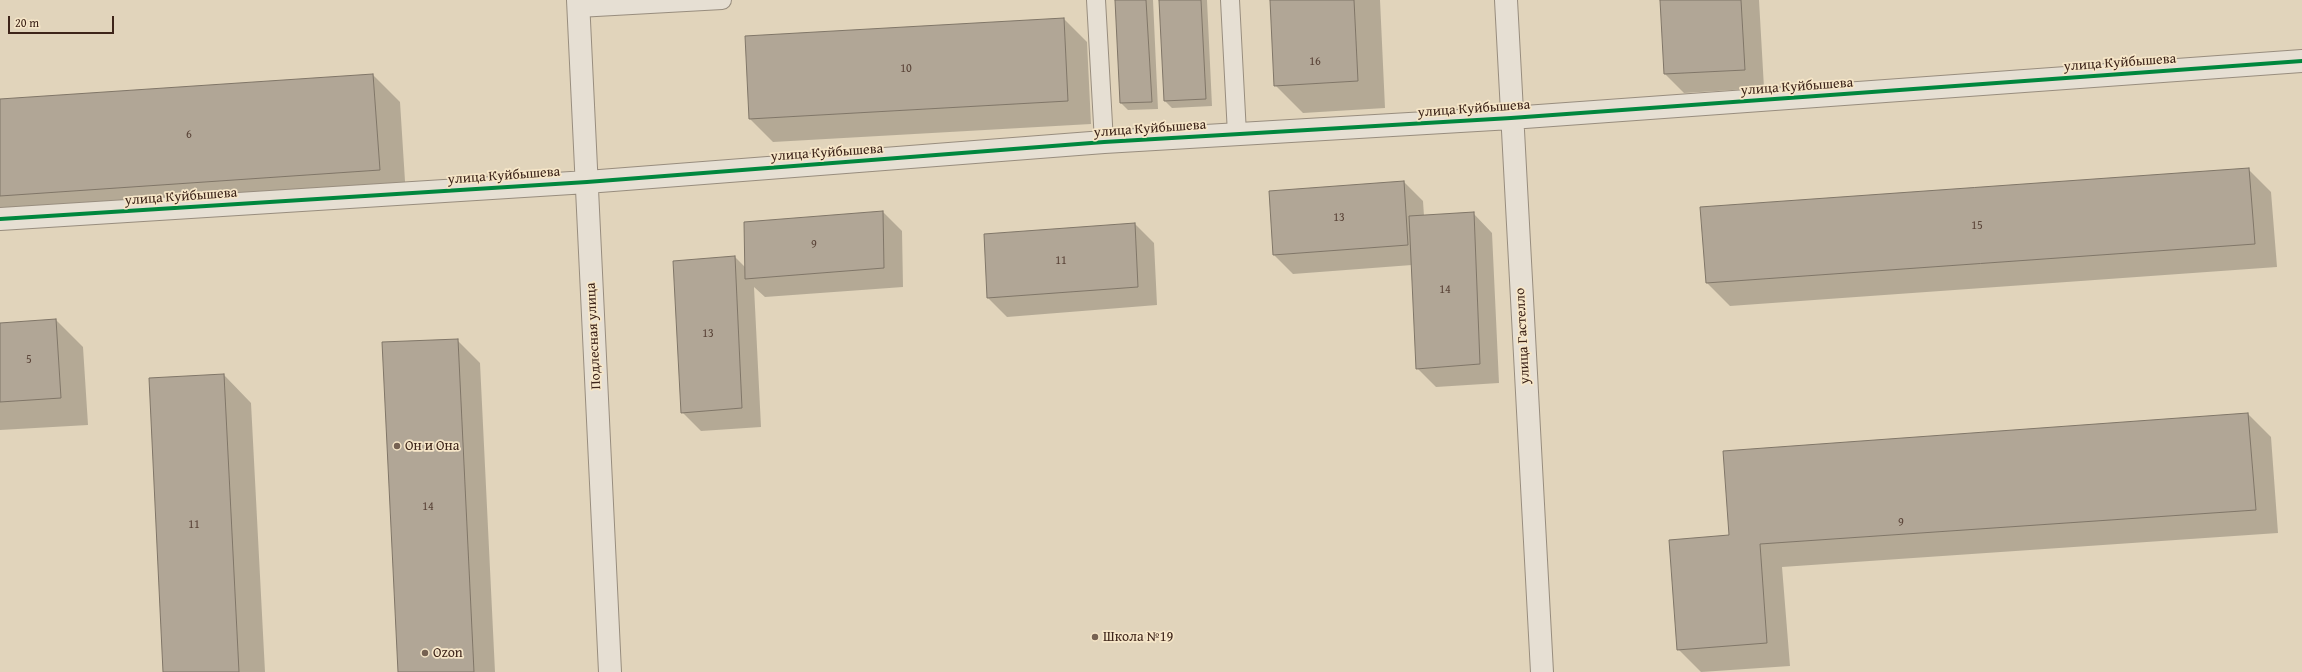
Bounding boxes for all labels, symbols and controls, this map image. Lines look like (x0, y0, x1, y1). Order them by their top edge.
scale bar (10, 8, 116, 34)
text: 20 m (15, 14, 39, 31)
street label: улица Куйбышева (2063, 51, 2177, 75)
house number: 16 (1309, 55, 1321, 69)
house number: 10 (900, 62, 912, 76)
street label: улица Куйбышева (1740, 75, 1854, 99)
street label: улица Куйбышева (1417, 97, 1531, 121)
street label: улица Куйбышева (1093, 117, 1207, 141)
house number: 6 (186, 128, 192, 142)
street label: улица Куйбышева (770, 141, 884, 165)
street label: улица Куйбышева (447, 164, 561, 188)
street label: улица Куйбышева (124, 185, 238, 209)
house number: 13 (1333, 211, 1345, 225)
house number: 15 (1971, 219, 1983, 233)
house number: 9 (811, 238, 817, 252)
house number: 11 (1055, 254, 1067, 268)
street label: Подлесная улица (583, 282, 605, 390)
house number: 14 (1439, 283, 1451, 297)
street label: улица Гастелло (1512, 287, 1534, 385)
house number: 13 (702, 327, 714, 341)
house number: 5 (26, 353, 32, 367)
place label: Он и Она (405, 438, 459, 454)
marker: Он и Она (392, 441, 402, 451)
house number: 14 (422, 500, 434, 514)
house number: 9 (1898, 516, 1904, 530)
house number: 11 (188, 518, 200, 532)
place label: Школа №19 (1103, 629, 1173, 645)
marker: Школа №19 (1090, 632, 1100, 642)
place label: Ozon (433, 645, 463, 661)
marker: Ozon (420, 648, 430, 658)

